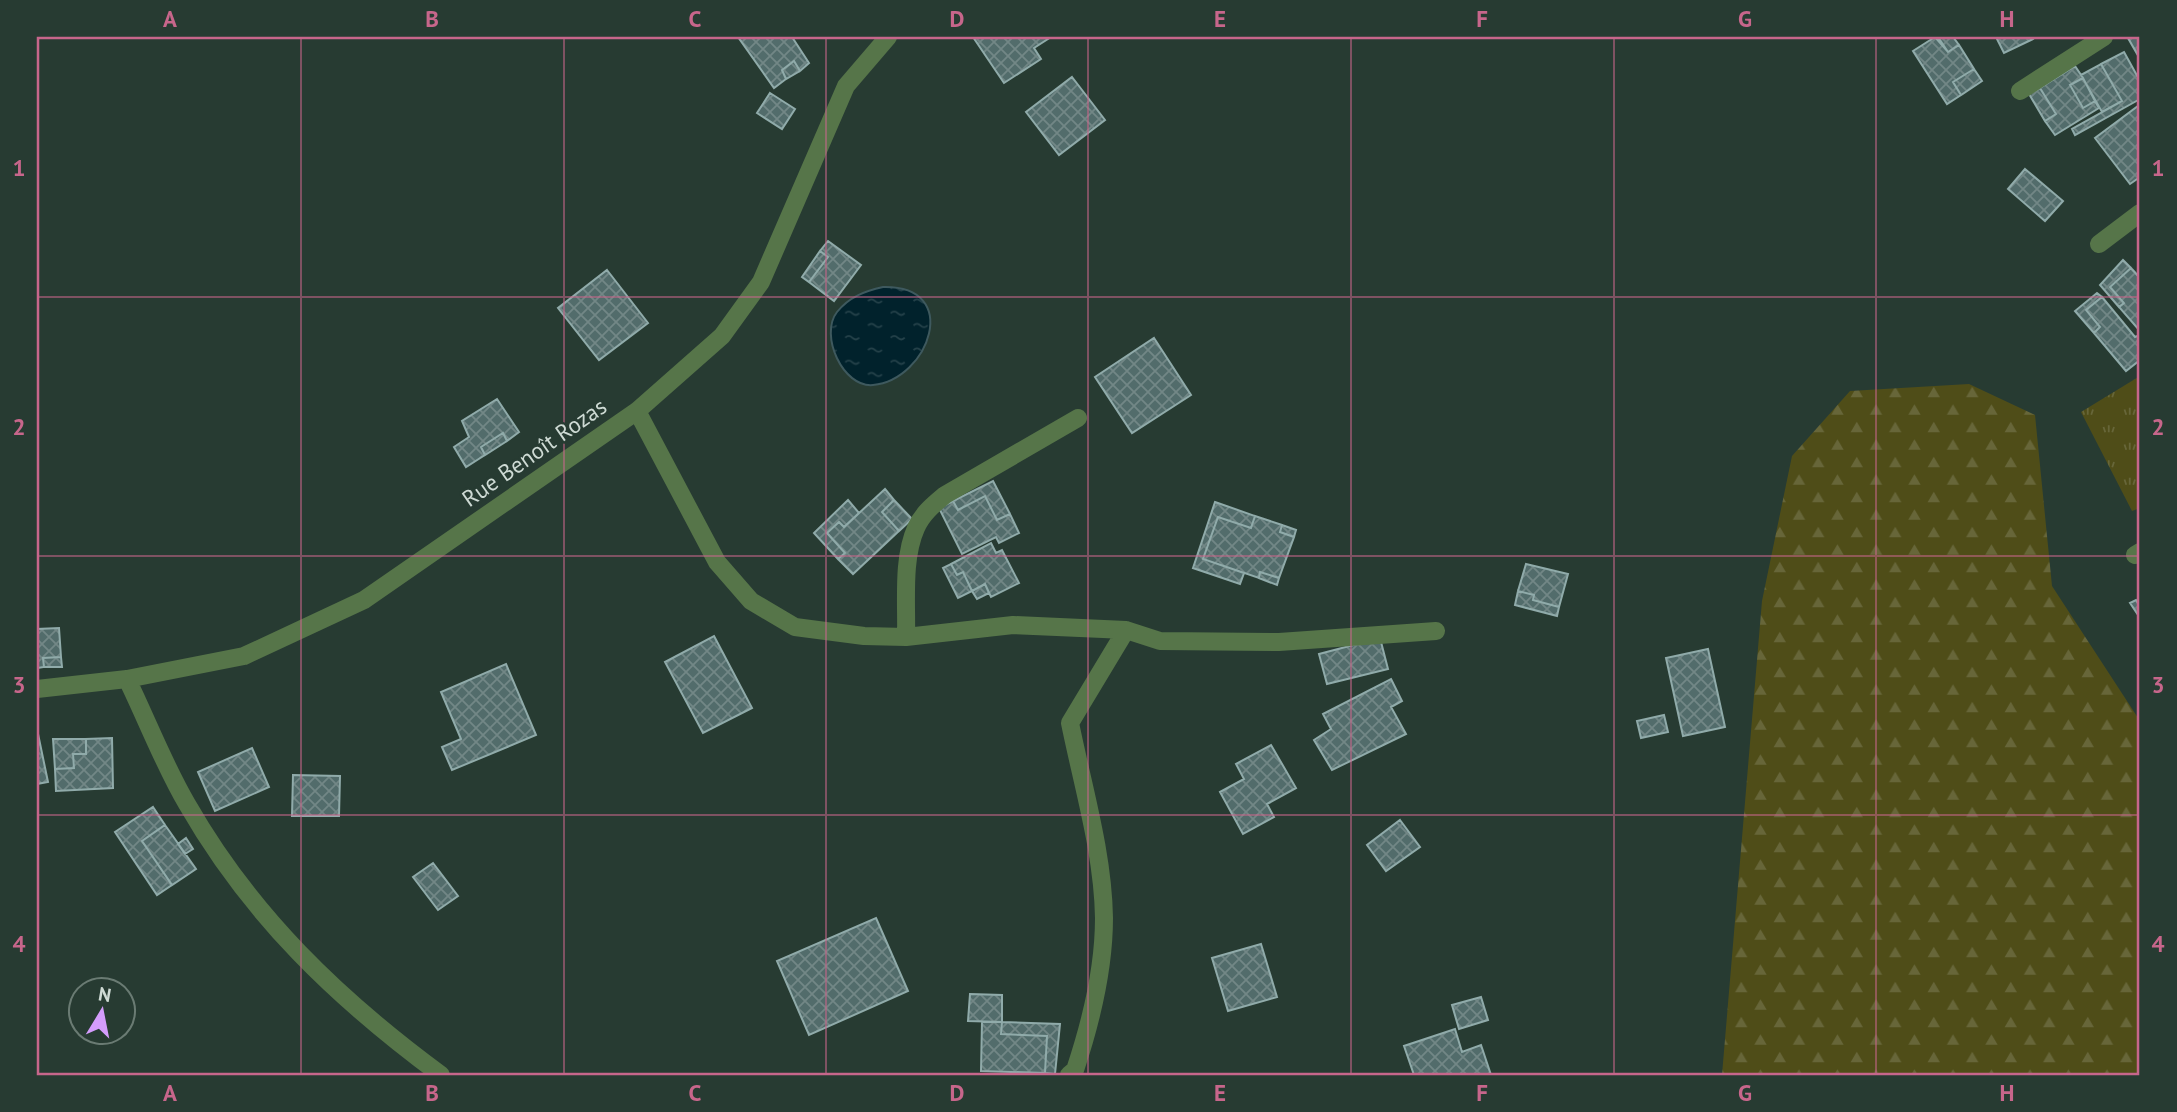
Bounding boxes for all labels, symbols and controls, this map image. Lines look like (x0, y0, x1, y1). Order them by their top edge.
text: A (163, 4, 177, 33)
text: B (425, 4, 439, 33)
text: C (689, 4, 702, 33)
text: D (950, 4, 964, 33)
text: E (1214, 4, 1226, 33)
text: F (1476, 4, 1488, 33)
text: G (1738, 4, 1752, 33)
text: H (2000, 4, 2014, 33)
text: 1 (12, 153, 26, 182)
text: 1 (2151, 153, 2165, 182)
street label: Rue Benoît Rozas (456, 391, 612, 513)
text: 2 (12, 412, 26, 441)
text: 2 (2151, 412, 2165, 441)
text: 3 (12, 670, 26, 699)
text: 3 (2151, 670, 2165, 699)
text: 4 (12, 929, 26, 958)
text: 4 (2151, 929, 2165, 958)
north arrow (66, 976, 136, 1046)
text: N (97, 981, 113, 1007)
text: A (163, 1078, 177, 1107)
text: B (425, 1078, 439, 1107)
text: C (689, 1078, 702, 1107)
text: D (950, 1078, 964, 1107)
text: E (1214, 1078, 1226, 1107)
text: F (1476, 1078, 1488, 1107)
text: G (1738, 1078, 1752, 1107)
text: H (2000, 1078, 2014, 1107)

